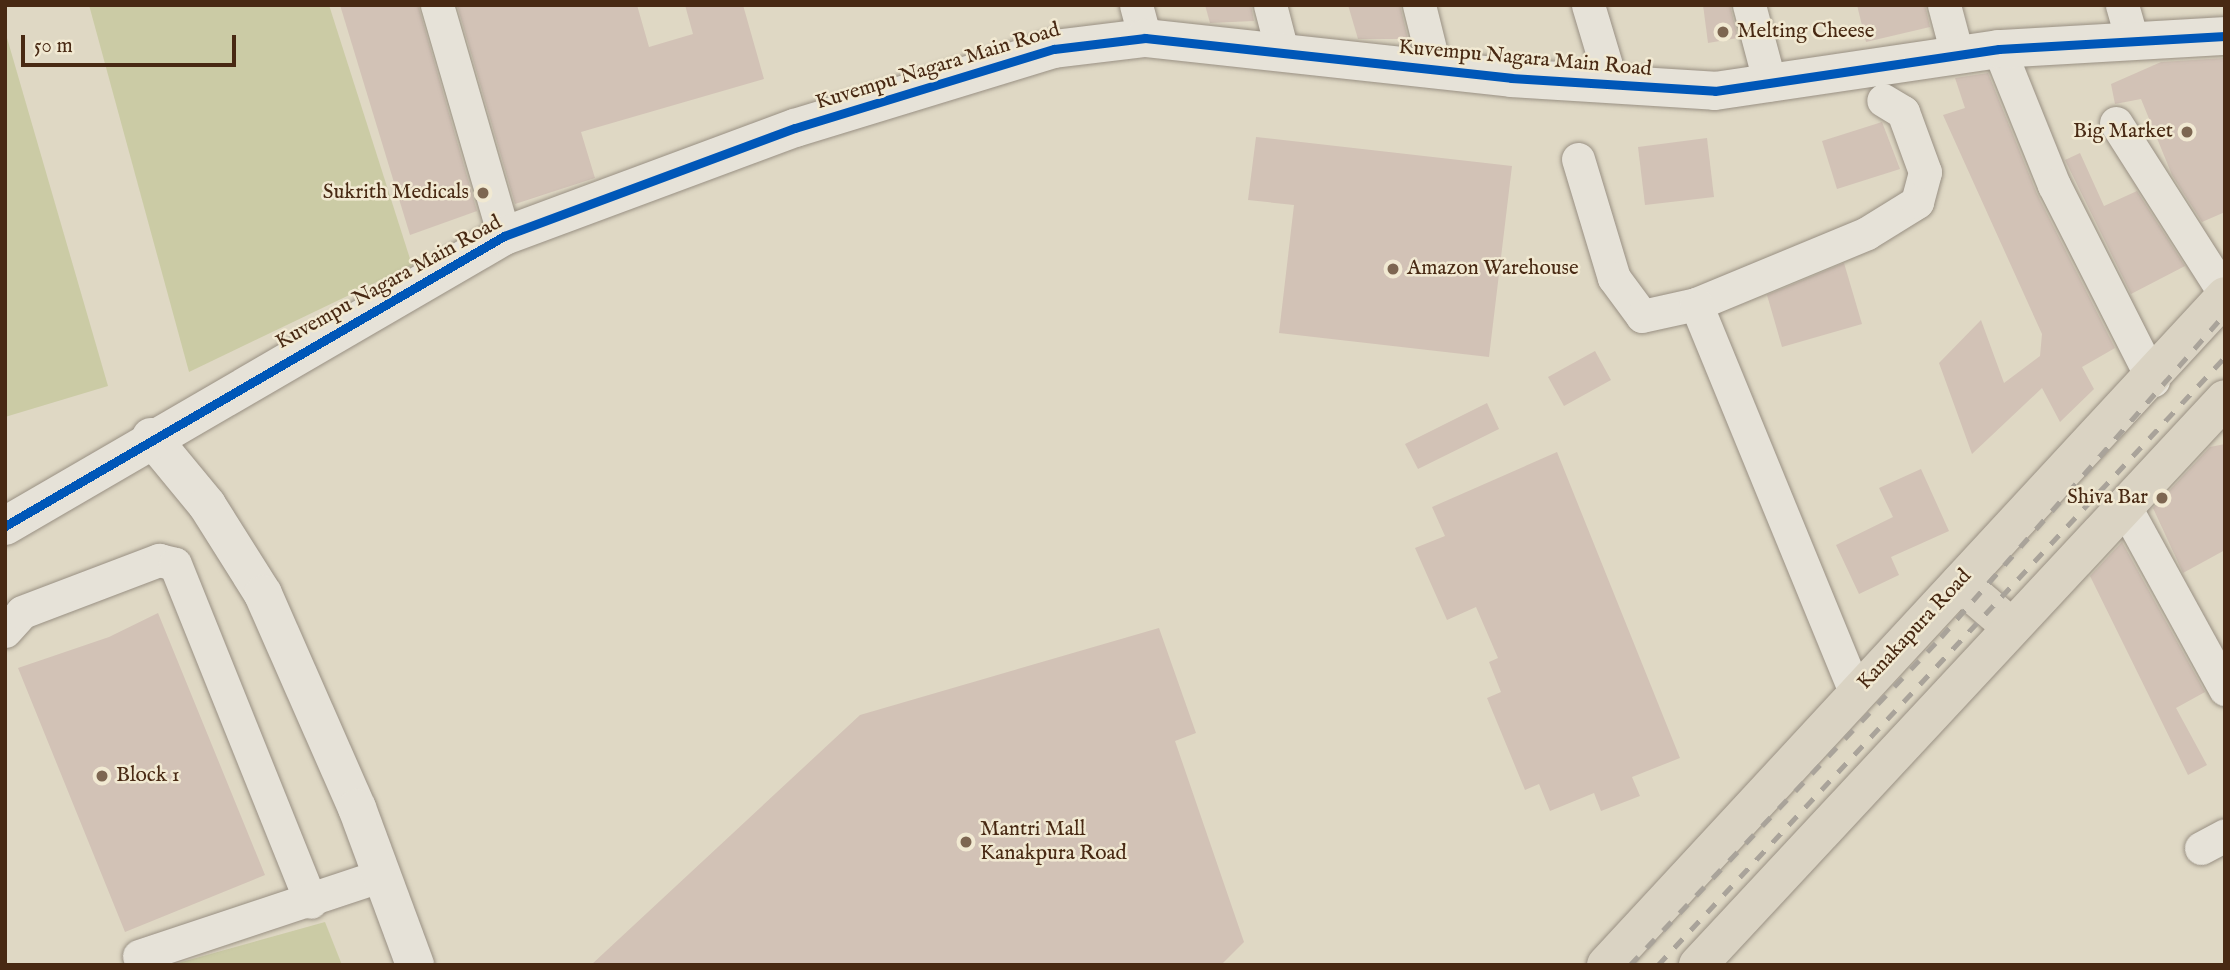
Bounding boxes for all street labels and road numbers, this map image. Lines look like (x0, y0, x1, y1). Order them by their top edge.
street label: Kuvempu Nagara Main Road (813, 18, 1063, 116)
street label: Kuvempu Nagara Main Road (1397, 35, 1653, 83)
street label: Kuvempu Nagara Main Road (272, 210, 506, 356)
street label: Kanakapura Road (1853, 564, 1977, 696)

